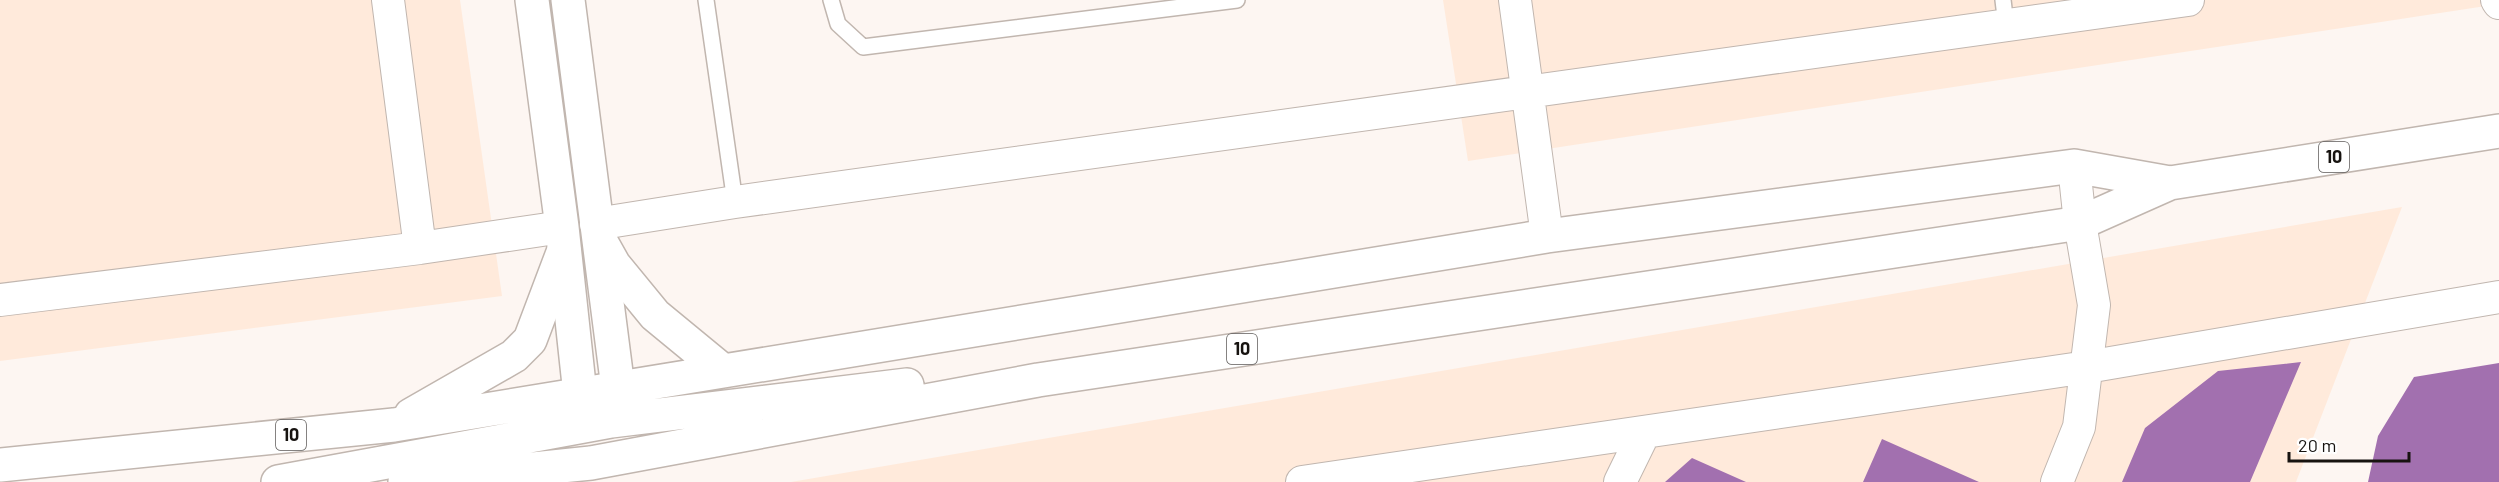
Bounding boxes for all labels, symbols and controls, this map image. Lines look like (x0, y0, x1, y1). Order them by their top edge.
road number: 10 (2319, 142, 2349, 172)
road number: 10 (1227, 334, 1257, 364)
road number: 10 (276, 420, 306, 450)
scale bar (2289, 425, 2409, 463)
text: 20 m (2298, 434, 2336, 456)

